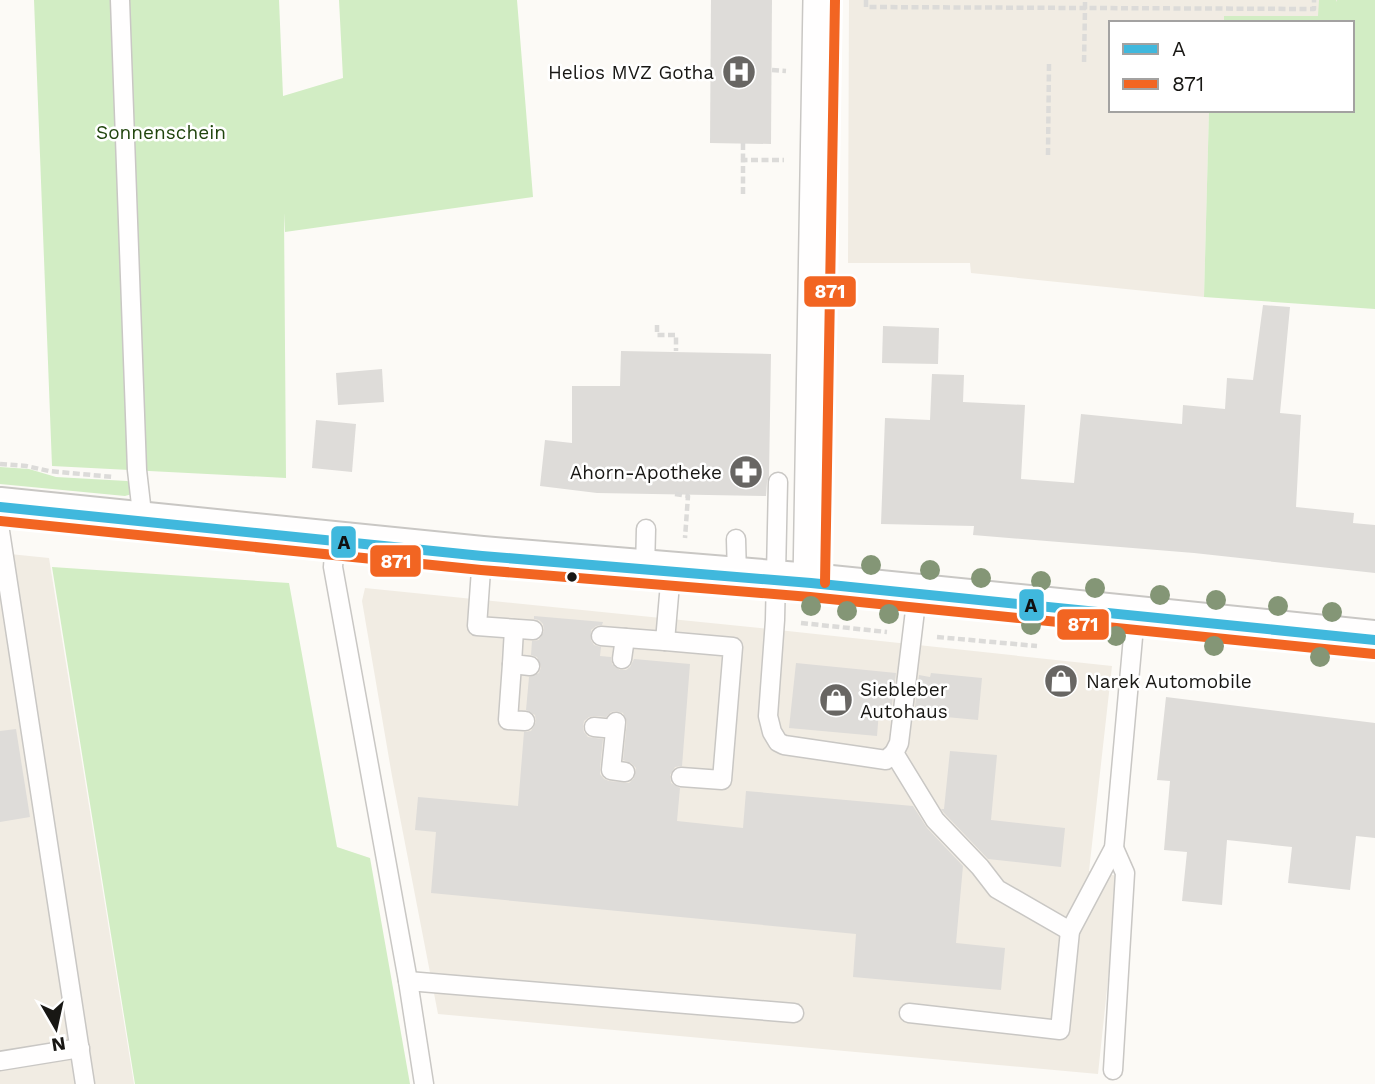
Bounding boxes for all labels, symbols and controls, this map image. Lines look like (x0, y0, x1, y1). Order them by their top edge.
legend (1109, 21, 1354, 112)
text: A (1172, 36, 1186, 61)
hospital icon: Helios MVZ Gotha (720, 53, 758, 91)
place label: Helios MVZ Gotha (548, 61, 714, 84)
text: 871 (1172, 71, 1204, 96)
park label: Sonnenschein (96, 121, 226, 144)
line badge: 871 (803, 275, 857, 308)
text: 871 (814, 280, 846, 303)
pharmacy icon: Ahorn-Apotheke (727, 453, 765, 491)
place label: Ahorn-Apotheke (570, 461, 722, 484)
line badge: A (330, 525, 357, 559)
text: A (338, 531, 351, 554)
line badge: 871 (369, 544, 422, 578)
text: 871 (380, 550, 412, 573)
unlabelled marker (565, 570, 579, 584)
line badge: A (1018, 588, 1045, 622)
text: A (1025, 594, 1038, 617)
line badge: 871 (1056, 608, 1110, 641)
text: 871 (1067, 613, 1099, 636)
shop icon: Narek Automobile (1042, 662, 1080, 700)
place label: Narek Automobile (1086, 670, 1252, 693)
place label: Siebleber Autohaus (860, 678, 948, 723)
shop icon: Siebleber Autohaus (817, 681, 855, 719)
north arrow (21, 993, 91, 1063)
text: N (50, 1032, 67, 1057)

